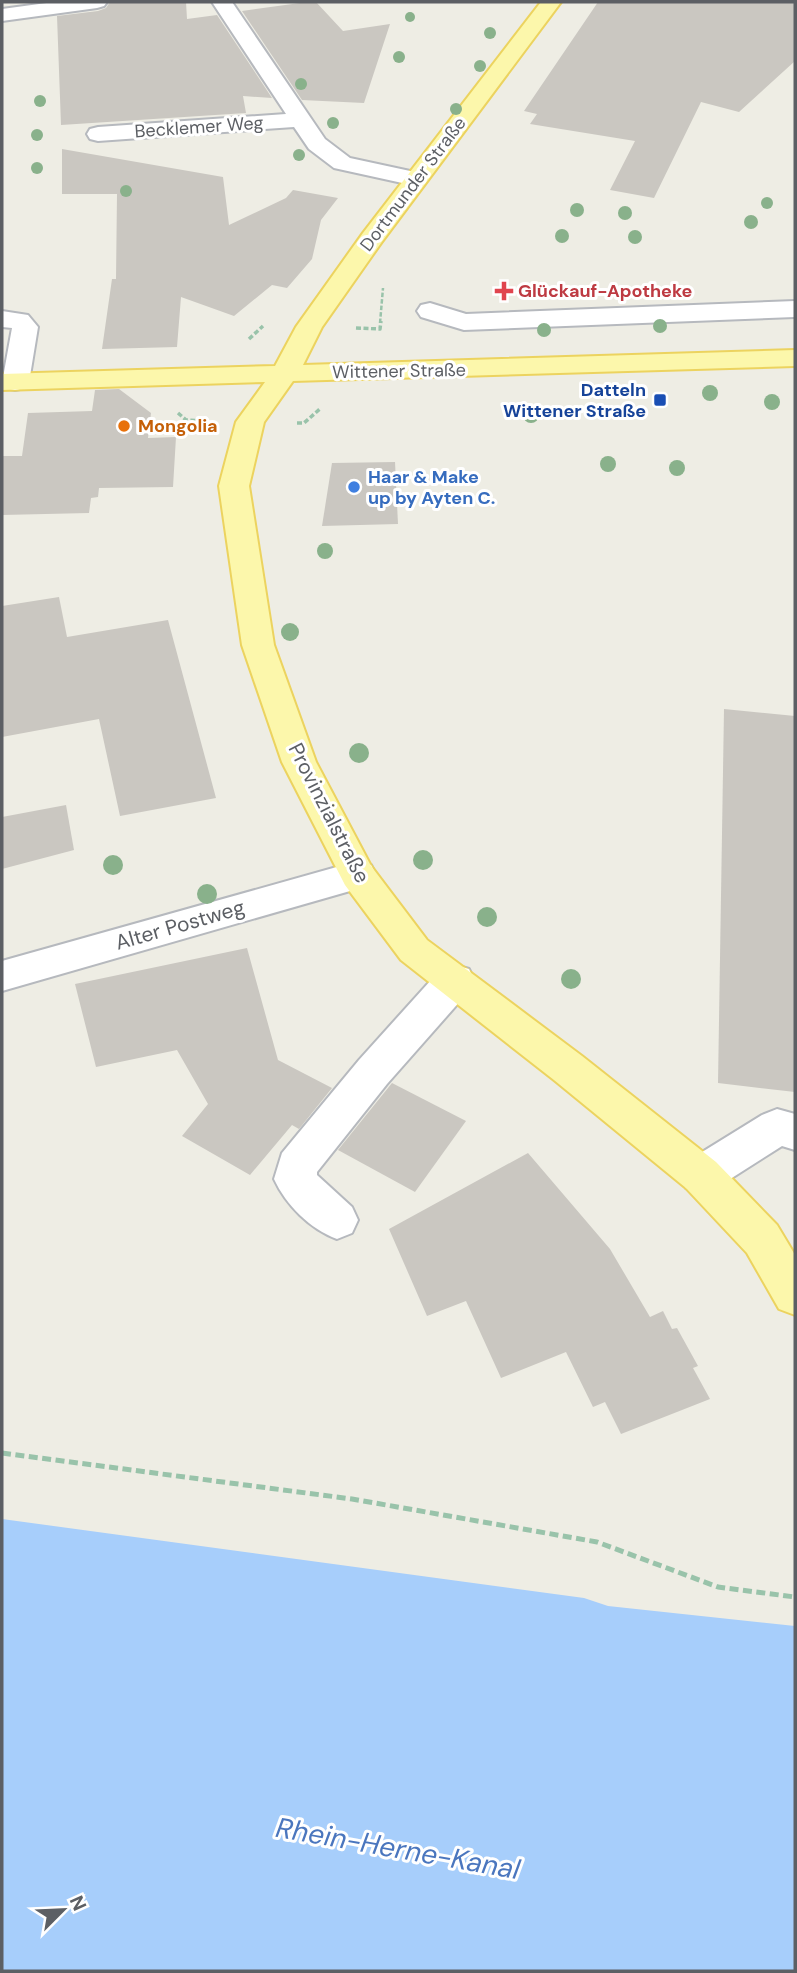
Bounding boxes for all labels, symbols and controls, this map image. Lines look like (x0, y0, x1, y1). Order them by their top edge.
street label: Becklemer Weg (134, 111, 264, 143)
street label: Dortmunder Straße (355, 112, 471, 256)
place label: Glückauf-Apotheke (518, 279, 693, 303)
marker: Glückauf-Apotheke (496, 283, 512, 299)
street label: Wittener Straße (332, 358, 466, 384)
place label: Datteln Wittener Straße (503, 378, 646, 423)
marker: Datteln Wittener Straße (652, 392, 668, 408)
place label: Mongolia (138, 414, 218, 438)
marker: Mongolia (116, 418, 132, 434)
place label: Haar & Make up by Ayten C. (368, 465, 495, 510)
marker: Haar & Make up by Ayten C. (346, 479, 362, 495)
street label: Provinzialstraße (282, 738, 376, 888)
street label: Alter Postweg (112, 893, 248, 957)
water label: Rhein-Herne-Kanal (273, 1809, 523, 1888)
north arrow (28, 1875, 98, 1945)
text: N (64, 1892, 92, 1915)

